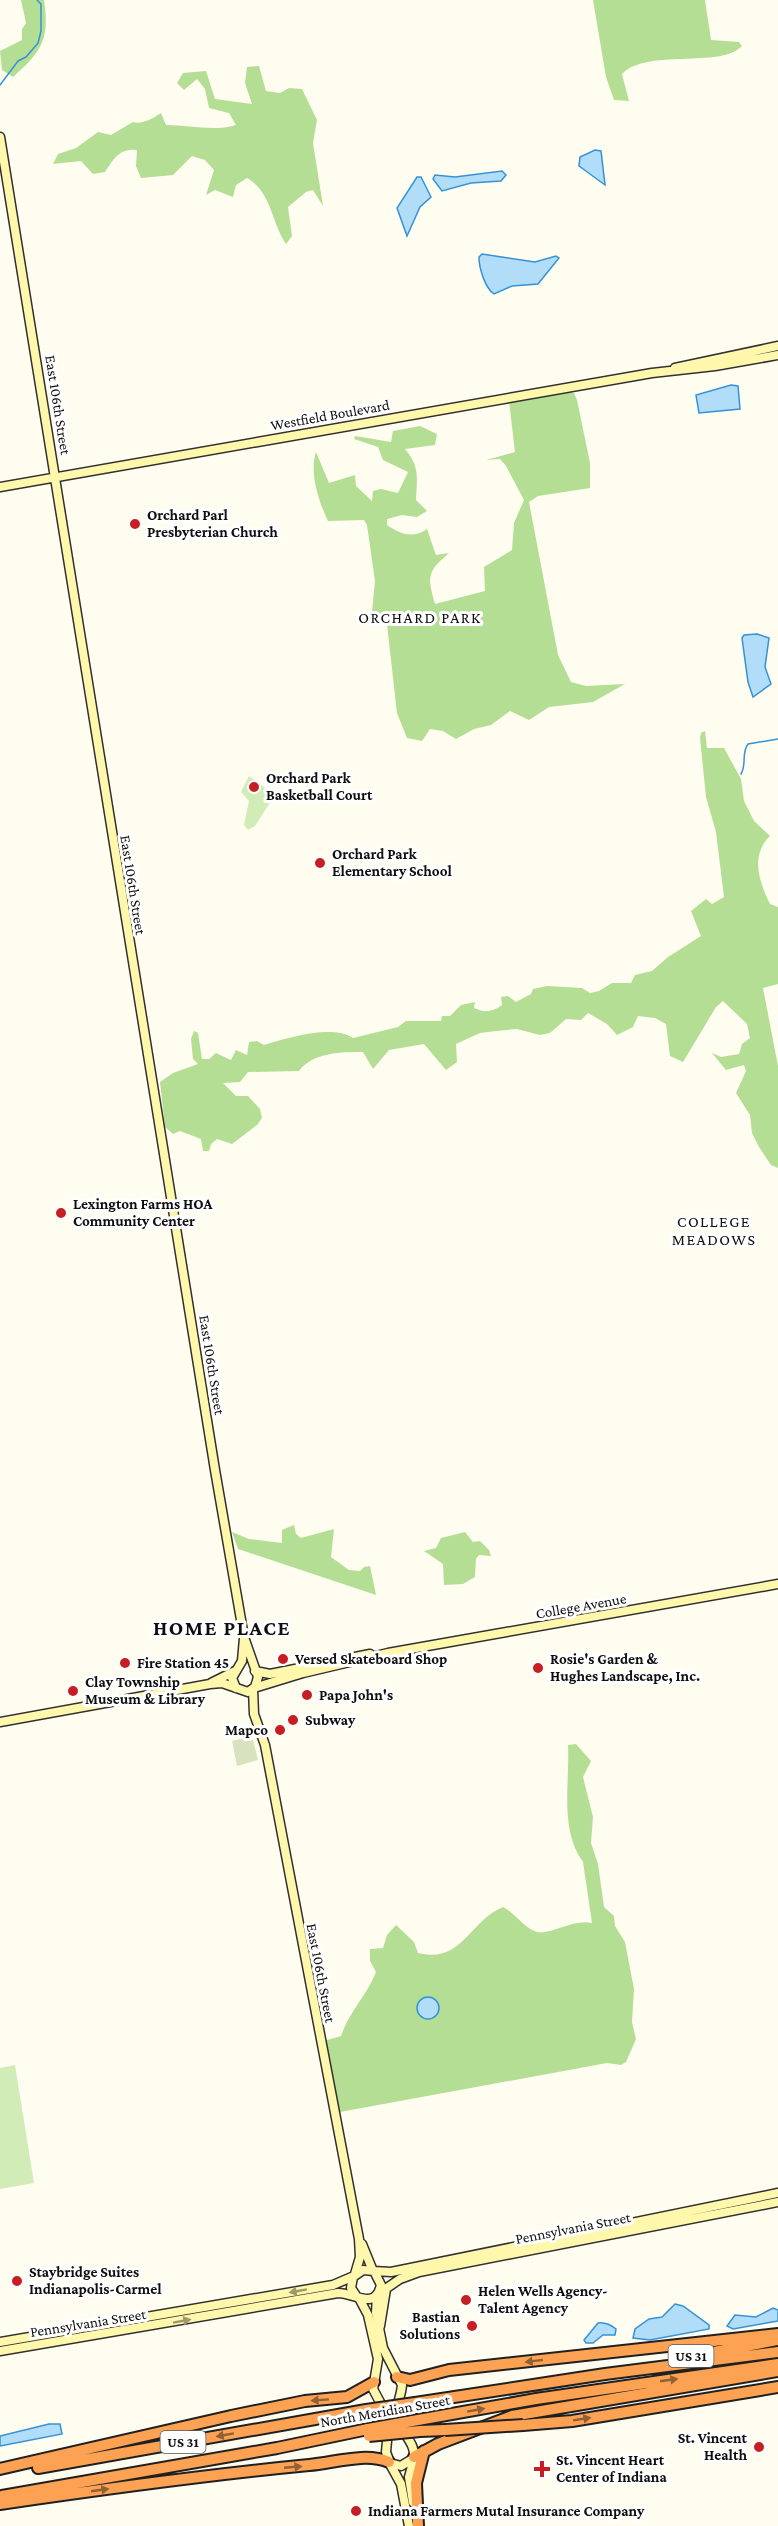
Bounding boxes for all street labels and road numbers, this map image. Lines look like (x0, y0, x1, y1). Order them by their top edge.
street label: East 106th Street (42, 354, 74, 457)
street label: Westfield Boulevard (269, 397, 391, 433)
street label: East 106th Street (117, 834, 149, 937)
street label: East 106th Street (196, 1314, 228, 1417)
street label: College Avenue (535, 1590, 628, 1623)
street label: East 106th Street (304, 1922, 339, 2025)
street label: Pennsylvania Street (514, 2209, 633, 2248)
street label: Pennsylvania Street (29, 2306, 148, 2341)
road number: US 31 (668, 2345, 714, 2367)
street label: North Meridian Street (319, 2392, 452, 2430)
road number: US 31 (160, 2431, 206, 2453)

